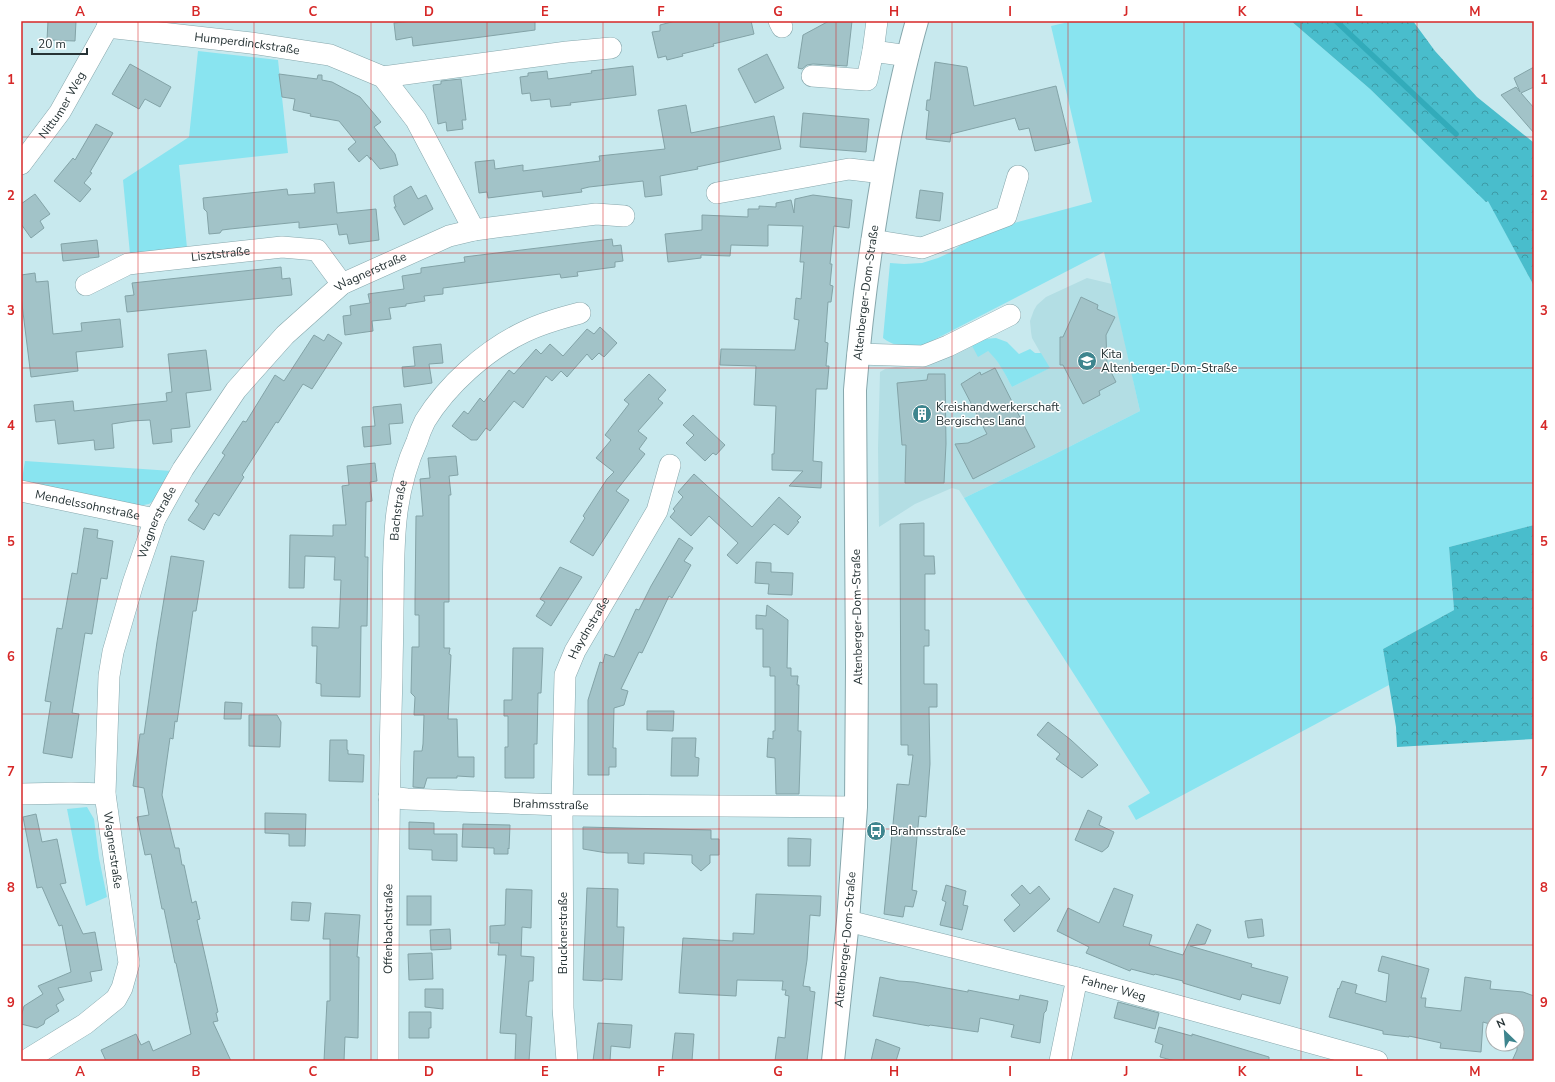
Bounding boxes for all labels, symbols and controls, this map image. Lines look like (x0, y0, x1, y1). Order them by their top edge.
text: A (75, 3, 85, 21)
text: B (192, 3, 201, 21)
text: C (309, 3, 318, 21)
text: D (424, 3, 434, 21)
text: E (541, 3, 549, 21)
text: F (657, 3, 665, 21)
text: G (773, 3, 783, 21)
text: H (889, 3, 899, 21)
text: I (1008, 3, 1012, 21)
text: J (1123, 3, 1128, 21)
text: K (1238, 3, 1247, 21)
text: L (1355, 3, 1363, 21)
text: M (1469, 3, 1481, 21)
street label: Humperdinckstraße (193, 29, 301, 58)
scale bar (32, 30, 87, 56)
text: 20 m (38, 36, 66, 52)
street label: Nittumer Weg (35, 69, 89, 142)
text: 1 (7, 71, 15, 89)
text: 1 (1540, 71, 1548, 89)
text: 2 (7, 187, 15, 205)
text: 2 (1540, 187, 1548, 205)
street label: Altenberger-Dom-Straße (850, 224, 883, 361)
street label: Lisztstraße (190, 243, 251, 265)
street label: Wagnerstraße (331, 248, 409, 295)
text: 3 (7, 302, 15, 320)
text: 3 (1540, 302, 1548, 320)
place label: Kita Altenberger-Dom-Straße (1101, 346, 1237, 376)
school or university icon: Kita Altenberger-Dom-Straße (1076, 350, 1098, 372)
place label: Kreishandwerkerschaft Bergisches Land (936, 399, 1060, 429)
building icon: Kreishandwerkerschaft Bergisches Land (911, 403, 933, 425)
text: 4 (7, 417, 15, 435)
text: 4 (1540, 417, 1548, 435)
street label: Bachstraße (386, 478, 411, 541)
street label: Wagnerstraße (134, 483, 180, 561)
street label: Mendelssohnstraße (34, 486, 141, 524)
text: 5 (7, 533, 15, 551)
text: 5 (1540, 533, 1548, 551)
street label: Altenberger-Dom-Straße (848, 549, 866, 685)
street label: Haydnstraße (565, 594, 613, 661)
text: 6 (7, 648, 15, 666)
text: 6 (1540, 648, 1548, 666)
text: 7 (7, 763, 15, 781)
text: 7 (1540, 763, 1548, 781)
street label: Brahmsstraße (513, 795, 589, 813)
street label: Wagnerstraße (100, 810, 126, 890)
bus stop icon: Brahmsstraße (865, 820, 887, 842)
place label: Brahmsstraße (890, 823, 966, 839)
street label: Altenberger-Dom-Straße (831, 871, 859, 1008)
text: 8 (7, 879, 15, 897)
text: 8 (1540, 879, 1548, 897)
street label: Offenbachstraße (380, 884, 396, 974)
street label: Brucknerstraße (555, 892, 571, 974)
street label: Fahner Weg (1080, 972, 1148, 1005)
text: 9 (7, 994, 15, 1012)
text: 9 (1540, 994, 1548, 1012)
north arrow (1485, 1012, 1525, 1052)
text: N (1494, 1015, 1508, 1032)
text: A (75, 1063, 85, 1081)
text: B (192, 1063, 201, 1081)
text: C (309, 1063, 318, 1081)
text: D (424, 1063, 434, 1081)
text: E (541, 1063, 549, 1081)
text: F (657, 1063, 665, 1081)
text: G (773, 1063, 783, 1081)
text: H (889, 1063, 899, 1081)
text: I (1008, 1063, 1012, 1081)
text: J (1123, 1063, 1128, 1081)
text: K (1238, 1063, 1247, 1081)
text: L (1355, 1063, 1363, 1081)
text: M (1469, 1063, 1481, 1081)

